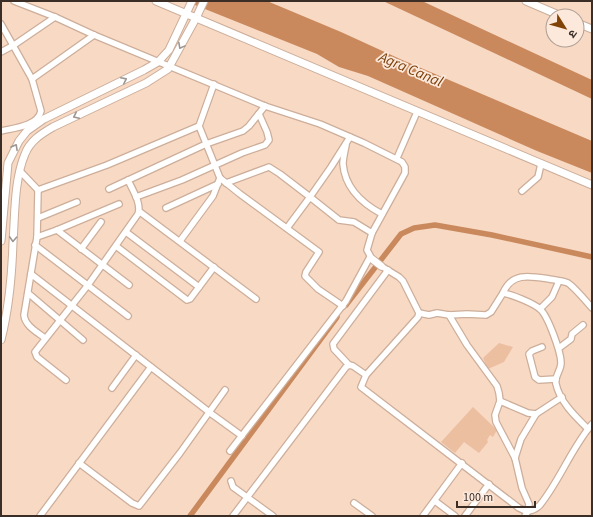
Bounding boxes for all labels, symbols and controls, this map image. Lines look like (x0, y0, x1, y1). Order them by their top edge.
north arrow (545, 8, 585, 48)
text: उ (564, 27, 581, 41)
one-way arrow (178, 41, 186, 49)
water label: Agra Canal (375, 46, 446, 92)
one-way arrow (120, 77, 127, 85)
one-way arrow (73, 111, 81, 119)
one-way arrow (11, 144, 18, 151)
one-way arrow (9, 236, 18, 242)
scale bar (457, 483, 535, 509)
text: 100 m (463, 489, 493, 506)

